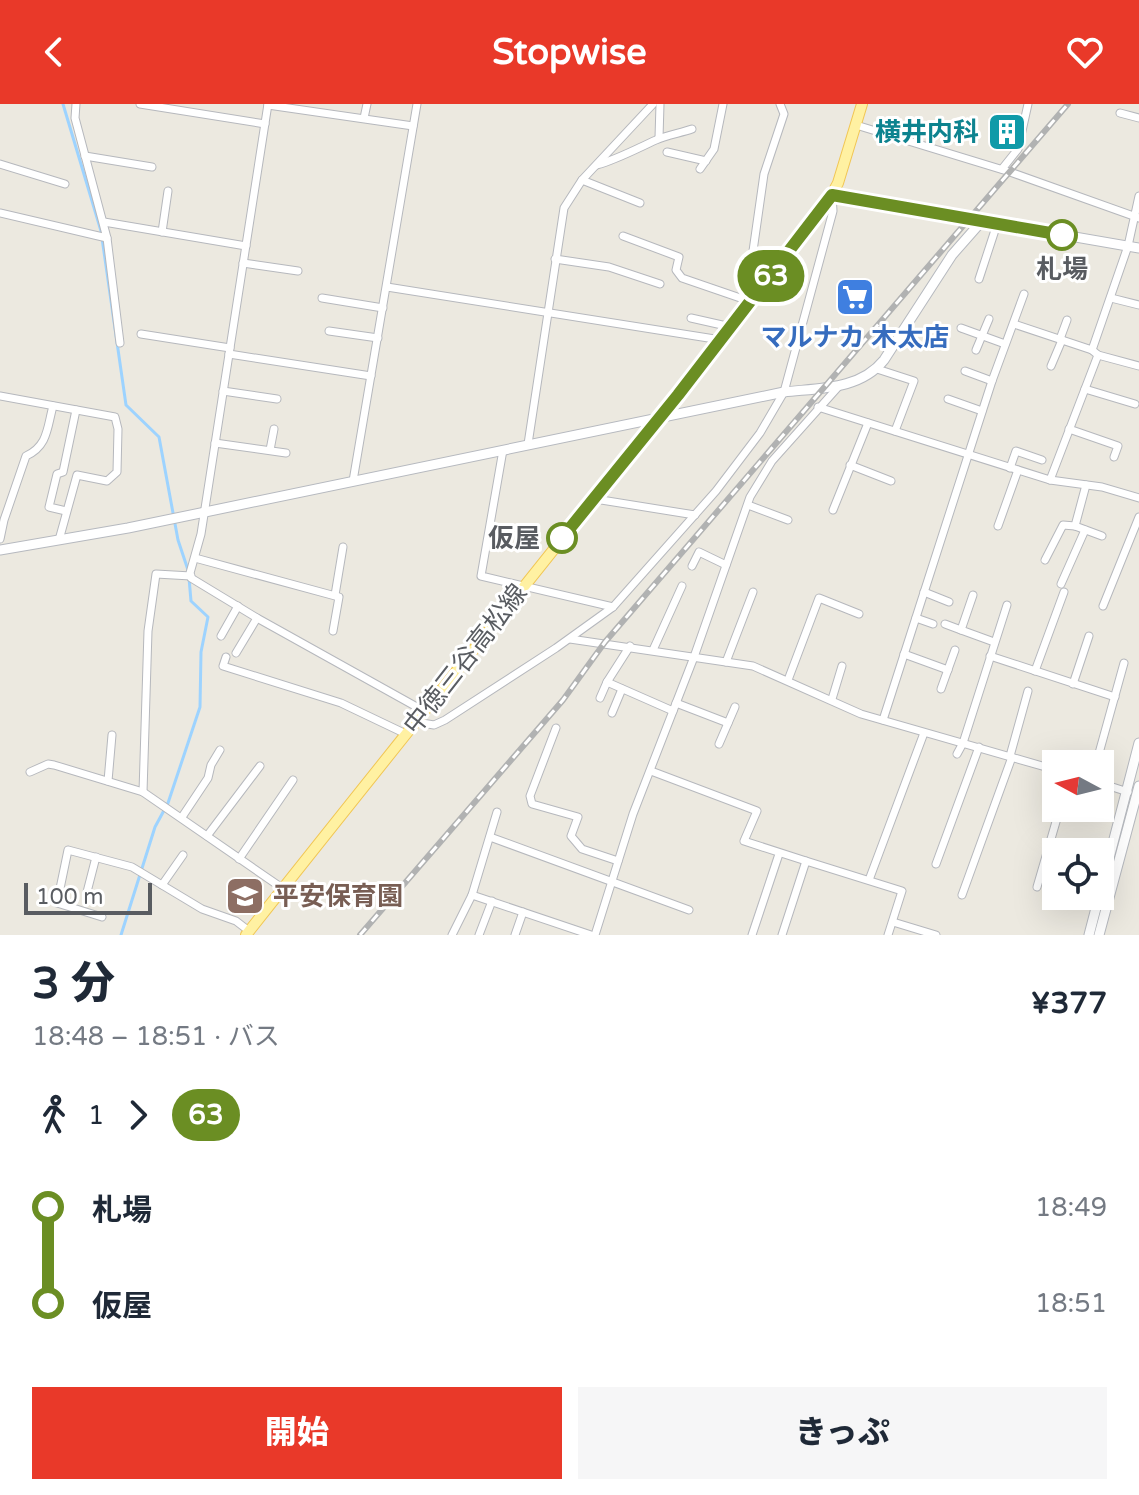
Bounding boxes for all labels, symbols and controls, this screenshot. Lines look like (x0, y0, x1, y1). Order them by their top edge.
icon: back (32, 30, 76, 74)
icon: heart (1063, 30, 1107, 74)
text: Stopwise (492, 31, 647, 74)
building icon: 横井内科 (986, 111, 1028, 153)
place label: 横井内科 (875, 117, 979, 148)
marker: 札場 (1047, 220, 1077, 250)
line badge: 63 (735, 250, 807, 302)
place label: 札場 (1036, 254, 1088, 285)
text: 63 (753, 259, 789, 293)
supermarket icon: マルナカ 木太店 (834, 276, 876, 318)
place label: マルナカ 木太店 (761, 322, 949, 353)
place label: 仮屋 (488, 523, 540, 554)
marker: 仮屋 (547, 523, 577, 553)
street label: 中徳三谷高松線 (397, 578, 534, 741)
north arrow (1042, 750, 1114, 822)
map controls (1042, 750, 1114, 910)
button: locate (1042, 838, 1114, 910)
school or university icon: 平安保育園 (224, 875, 266, 917)
scale bar (24, 879, 152, 915)
place label: 平安保育園 (273, 881, 403, 912)
text: 100 m (36, 884, 103, 910)
text: 3 分 (32, 958, 115, 1011)
text: ¥377 (1031, 985, 1107, 1022)
text: 18:48 – 18:51 · バス (32, 1021, 280, 1052)
icon: walk (32, 1093, 76, 1137)
icon: forward (116, 1093, 160, 1137)
text: 63 (188, 1098, 224, 1132)
text: 1 (88, 1100, 104, 1131)
text: 札場 (92, 1192, 152, 1229)
text: 18:49 (1035, 1192, 1107, 1223)
text: 仮屋 (92, 1288, 152, 1325)
text: 18:51 (1035, 1288, 1107, 1319)
button: 開始 (32, 1387, 562, 1479)
button: きっぷ (578, 1387, 1107, 1479)

